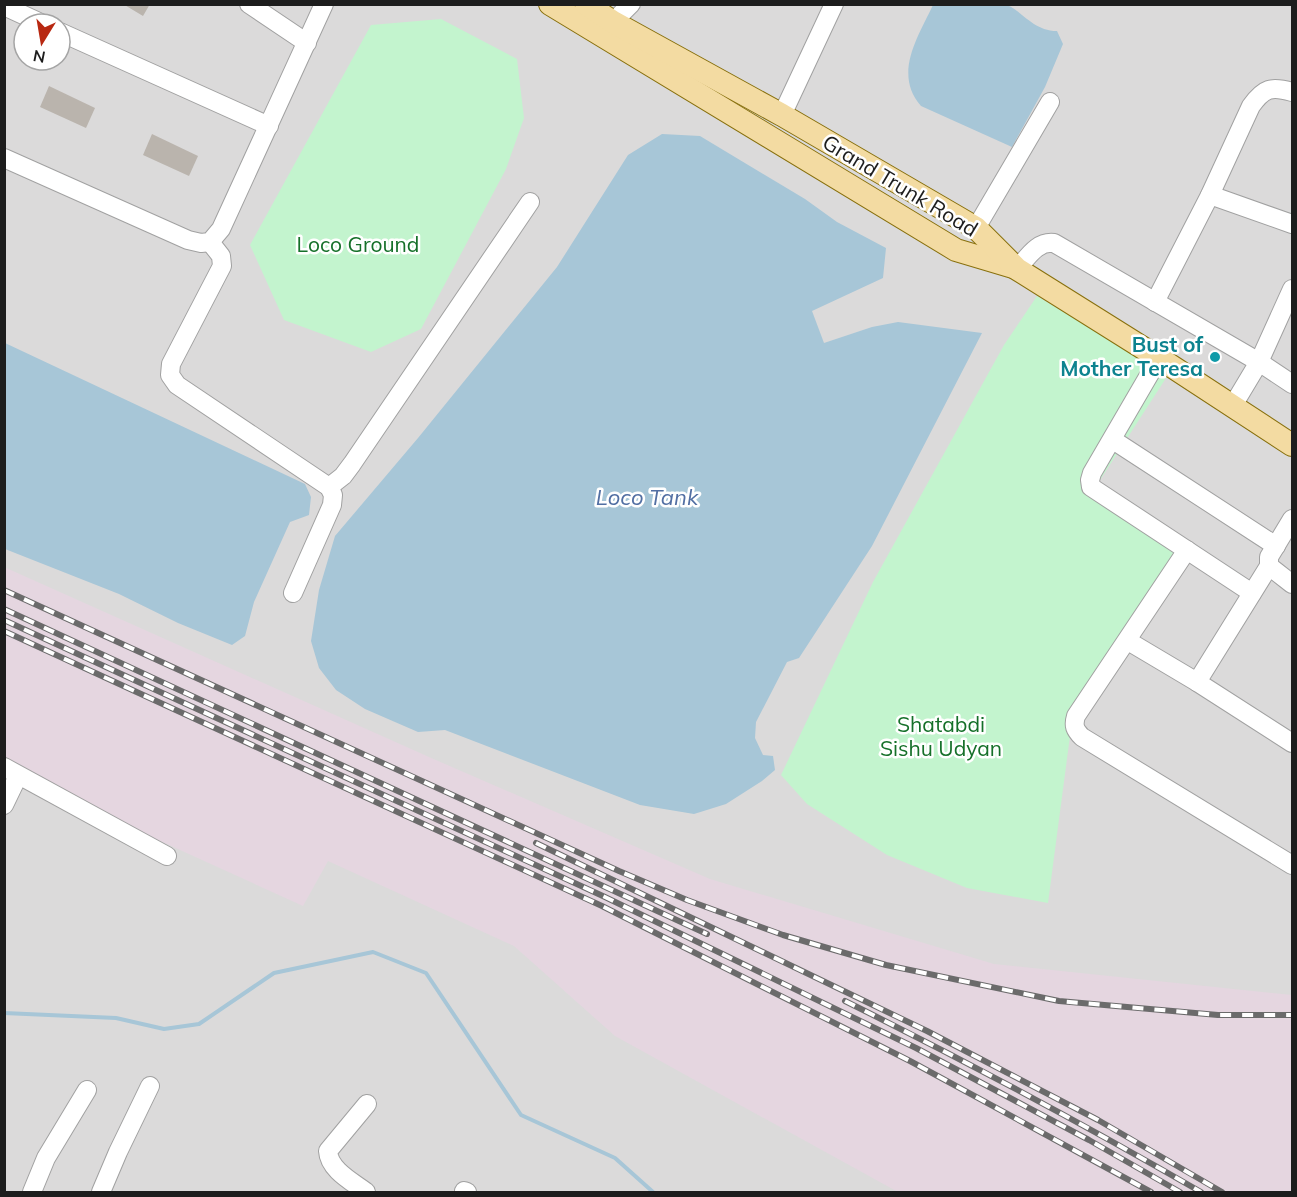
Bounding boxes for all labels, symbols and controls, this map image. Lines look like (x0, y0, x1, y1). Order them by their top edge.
north arrow (12, 12, 72, 72)
text: N (31, 46, 47, 68)
street label: Grand Trunk Road (818, 128, 983, 242)
park label: Loco Ground (297, 231, 419, 257)
place label: Bust of Mother Teresa (1060, 331, 1204, 381)
marker: Bust of Mother Teresa (1208, 350, 1222, 364)
water label: Loco Tank (596, 483, 699, 511)
park label: Shatabdi Sishu Udyan (880, 711, 1002, 761)

